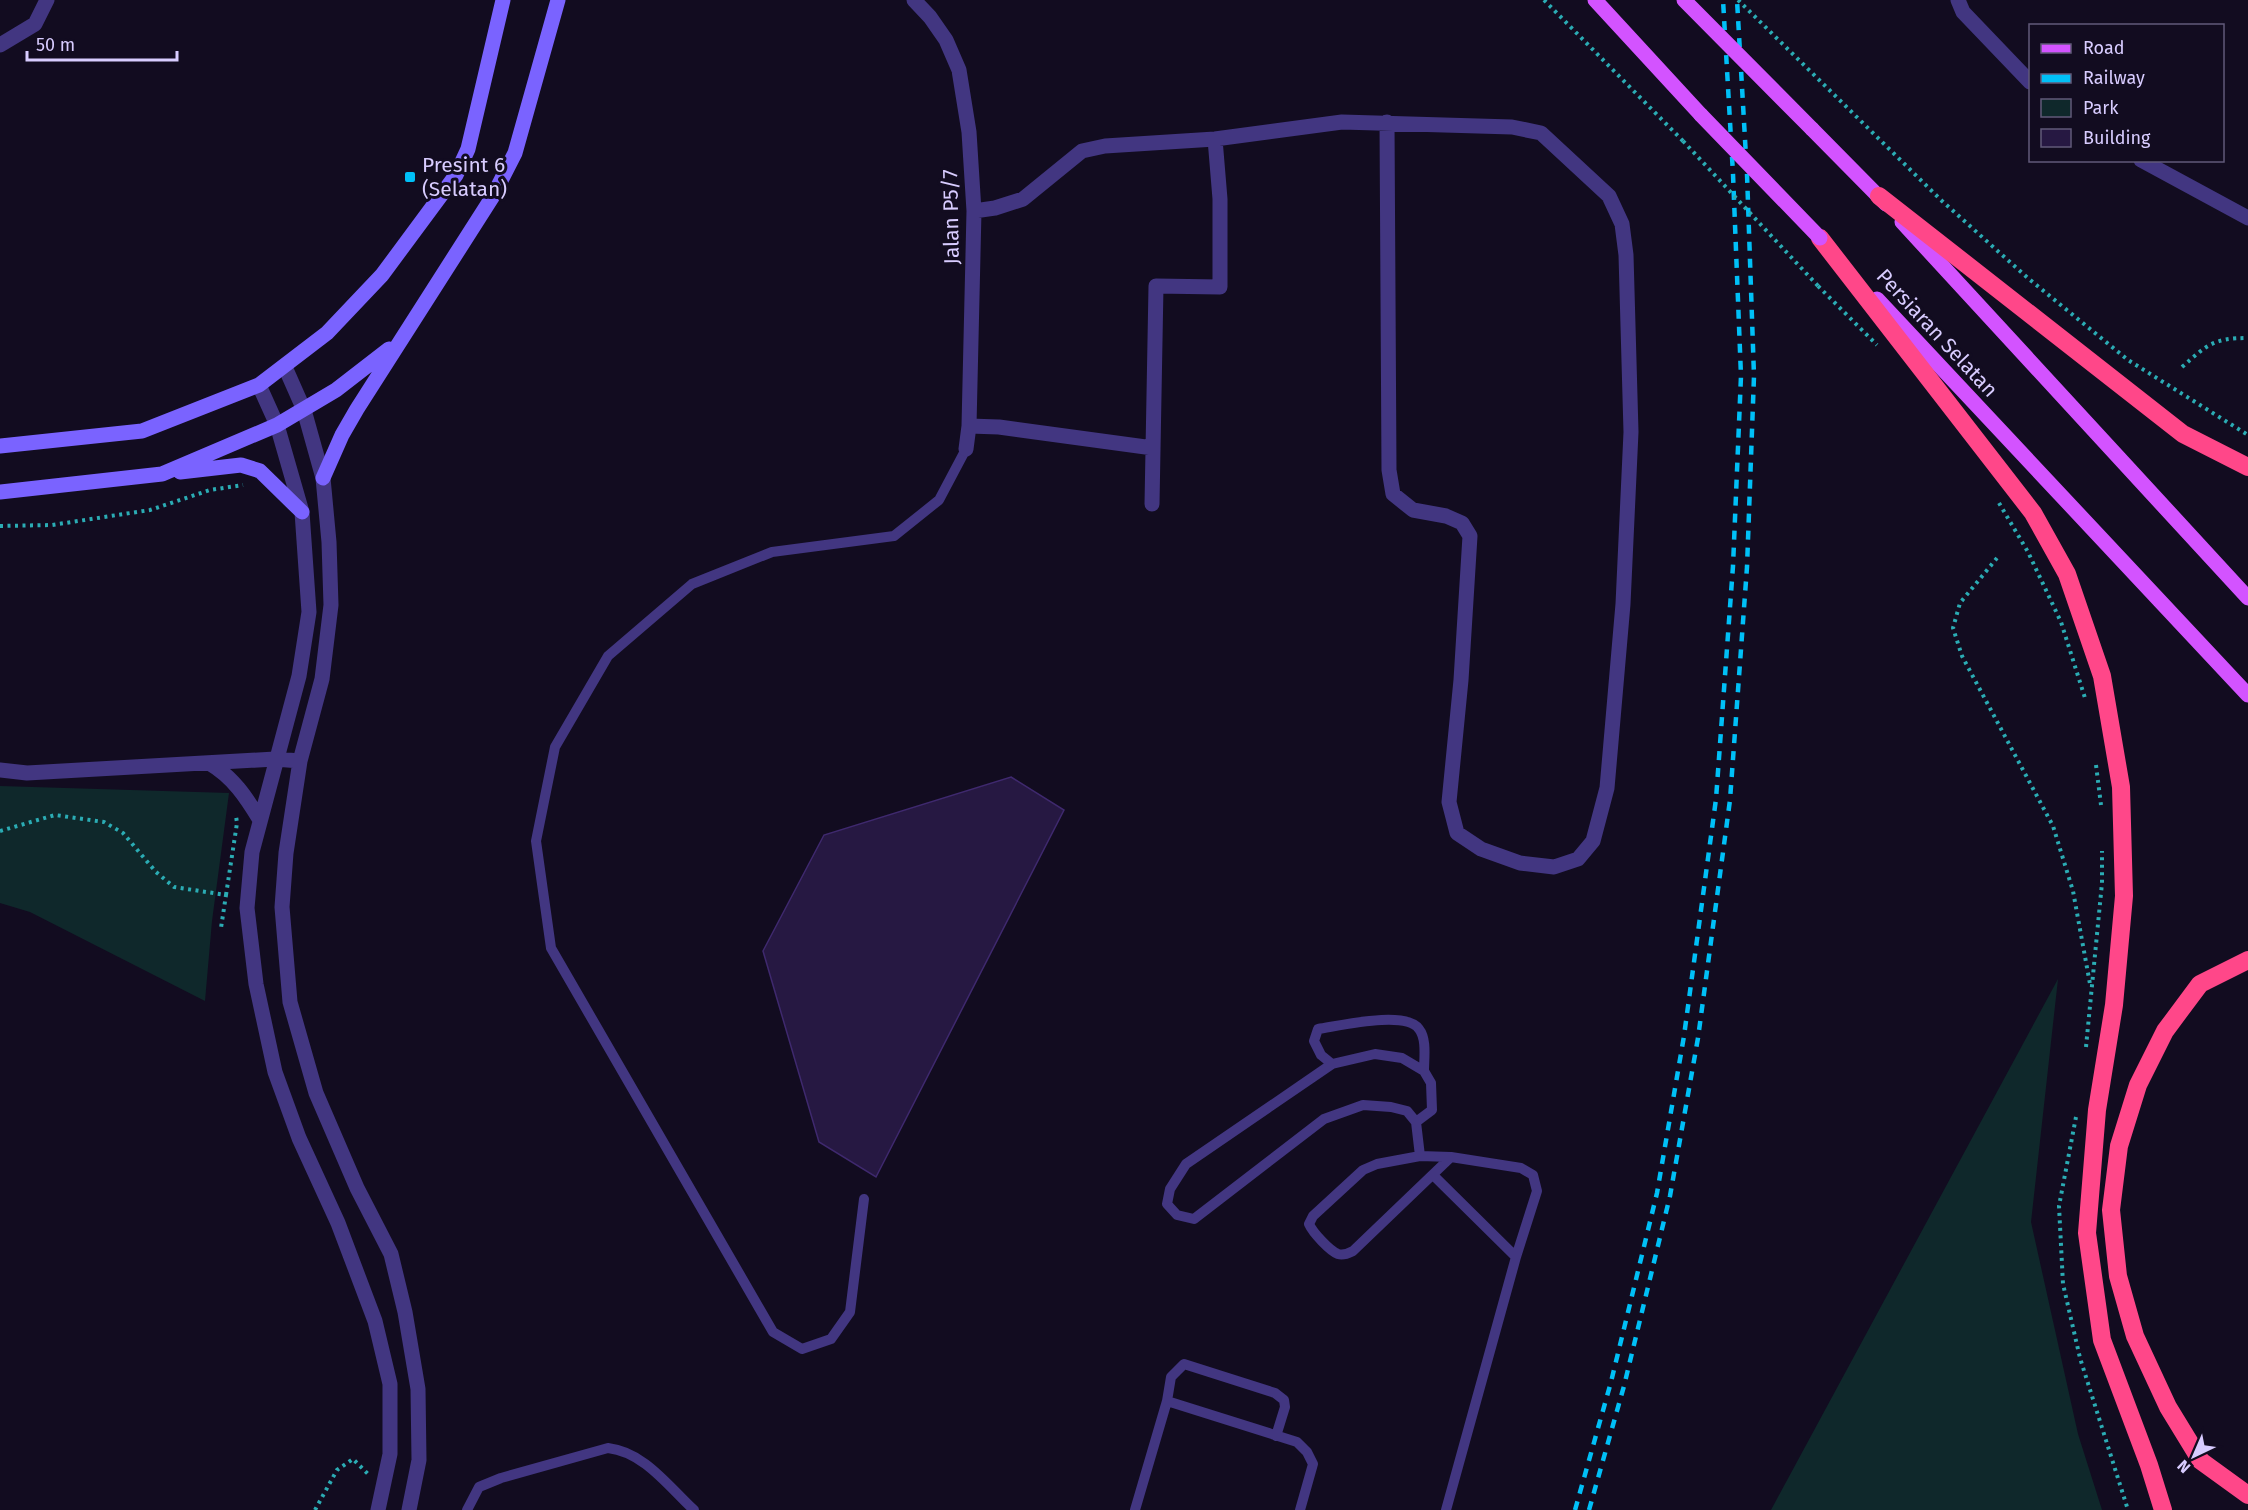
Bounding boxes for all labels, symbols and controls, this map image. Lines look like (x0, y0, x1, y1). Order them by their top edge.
scale bar (27, 24, 177, 62)
legend (2029, 24, 2224, 162)
text: 50 m (36, 34, 75, 56)
text: Road (2083, 37, 2125, 59)
text: Railway (2083, 67, 2145, 89)
text: Park (2083, 97, 2119, 119)
text: Building (2083, 127, 2151, 149)
place label: Presint 6 (Selatan) (422, 152, 507, 202)
street label: Jalan P5/7 (937, 169, 965, 265)
marker: Presint 6 (Selatan) (403, 170, 417, 184)
street label: Persiaran Selatan (1871, 263, 2003, 403)
north arrow (2164, 1426, 2224, 1486)
text: N (2174, 1456, 2194, 1477)

